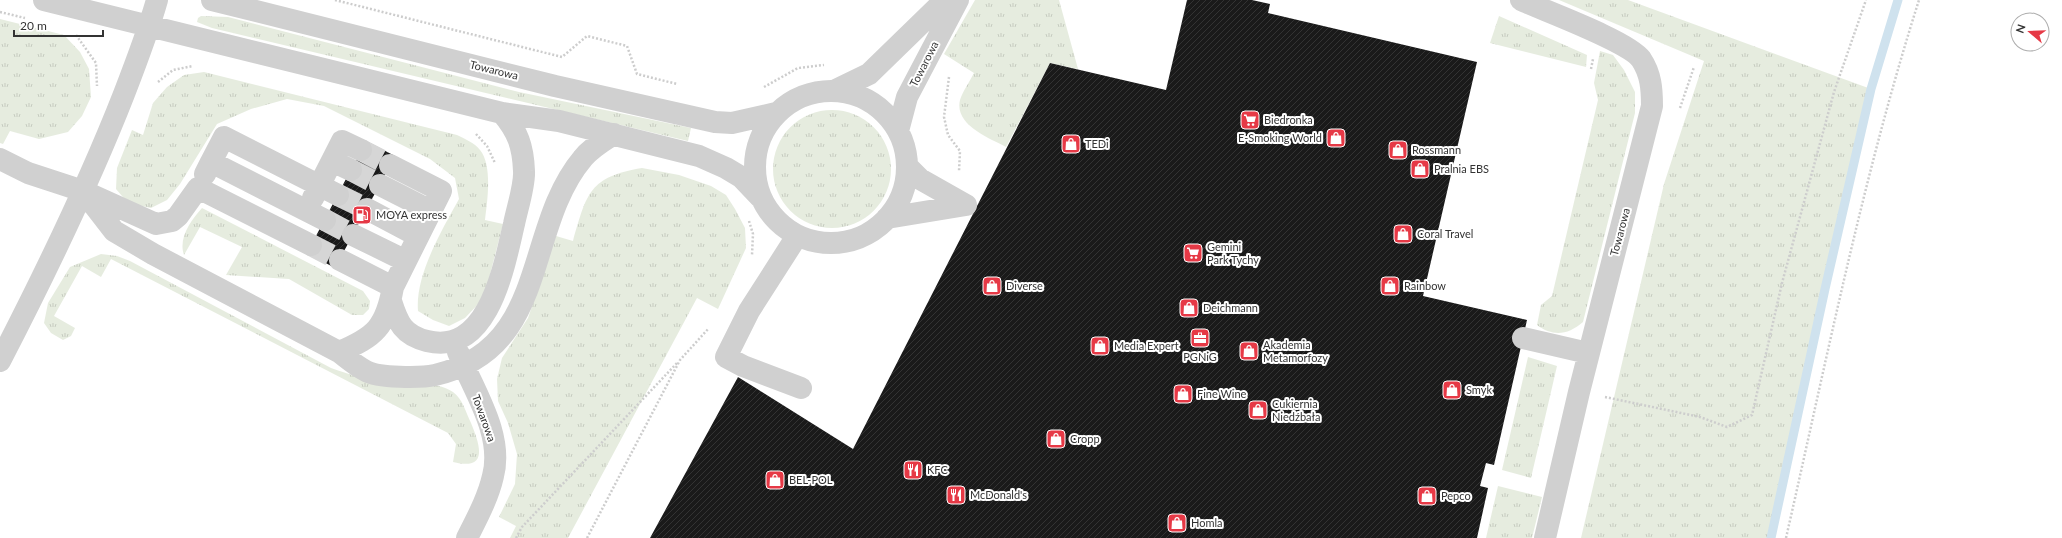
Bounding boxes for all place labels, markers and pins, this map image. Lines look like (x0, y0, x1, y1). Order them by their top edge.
supermarket icon: Biedronka (1239, 109, 1261, 131)
place label: Biedronka (1264, 113, 1313, 126)
shop icon: E-Smoking World (1325, 127, 1347, 149)
place label: E-Smoking World (1238, 131, 1322, 144)
shop icon: TEDi (1060, 133, 1082, 155)
place label: TEDi (1085, 137, 1109, 150)
shop icon: Rossmann (1387, 139, 1409, 161)
place label: Rossmann (1412, 143, 1461, 156)
shop icon: Pralnia EBS (1409, 158, 1431, 180)
place label: Pralnia EBS (1434, 162, 1489, 175)
fuel station icon: MOYA express (351, 204, 373, 226)
place label: MOYA express (376, 208, 447, 221)
shop icon: Coral Travel (1392, 223, 1414, 245)
place label: Coral Travel (1417, 227, 1473, 240)
place label: Gemini Park Tychy (1207, 240, 1259, 266)
supermarket icon: Gemini Park Tychy (1182, 242, 1204, 264)
shop icon: Diverse (981, 275, 1003, 297)
shop icon: Rainbow (1379, 275, 1401, 297)
place label: Diverse (1006, 279, 1043, 292)
place label: Rainbow (1404, 279, 1446, 292)
shop icon: Deichmann (1178, 297, 1200, 319)
place label: Deichmann (1203, 301, 1258, 314)
office icon: PGNiG (1189, 327, 1211, 349)
shop icon: Media Expert (1089, 335, 1111, 357)
place label: Akademia Metamorfozy (1263, 338, 1328, 364)
place label: Media Expert (1114, 339, 1179, 352)
shop icon: Akademia Metamorfozy (1238, 340, 1260, 362)
place label: PGNiG (1183, 350, 1217, 363)
shop icon: Smyk (1441, 379, 1463, 401)
shop icon: Fine Wine (1172, 383, 1194, 405)
place label: Smyk (1466, 383, 1492, 396)
place label: Fine Wine (1197, 387, 1247, 400)
place label: Cukiernia Niedźbała (1272, 397, 1320, 423)
shop icon: Cukiernia Niedźbała (1247, 399, 1269, 421)
shop icon: Cropp (1045, 428, 1067, 450)
place label: Cropp (1070, 432, 1100, 445)
restaurant icon: KFC (902, 459, 924, 481)
place label: KFC (927, 463, 948, 476)
shop icon: BEL-POL (764, 469, 786, 491)
place label: BEL-POL (789, 473, 833, 486)
restaurant icon: McDonald's (945, 484, 967, 506)
shop icon: Pepco (1416, 485, 1438, 507)
place label: McDonald's (970, 488, 1027, 501)
place label: Pepco (1441, 489, 1471, 502)
shop icon: Homla (1166, 512, 1188, 534)
place label: Homla (1191, 516, 1223, 529)

